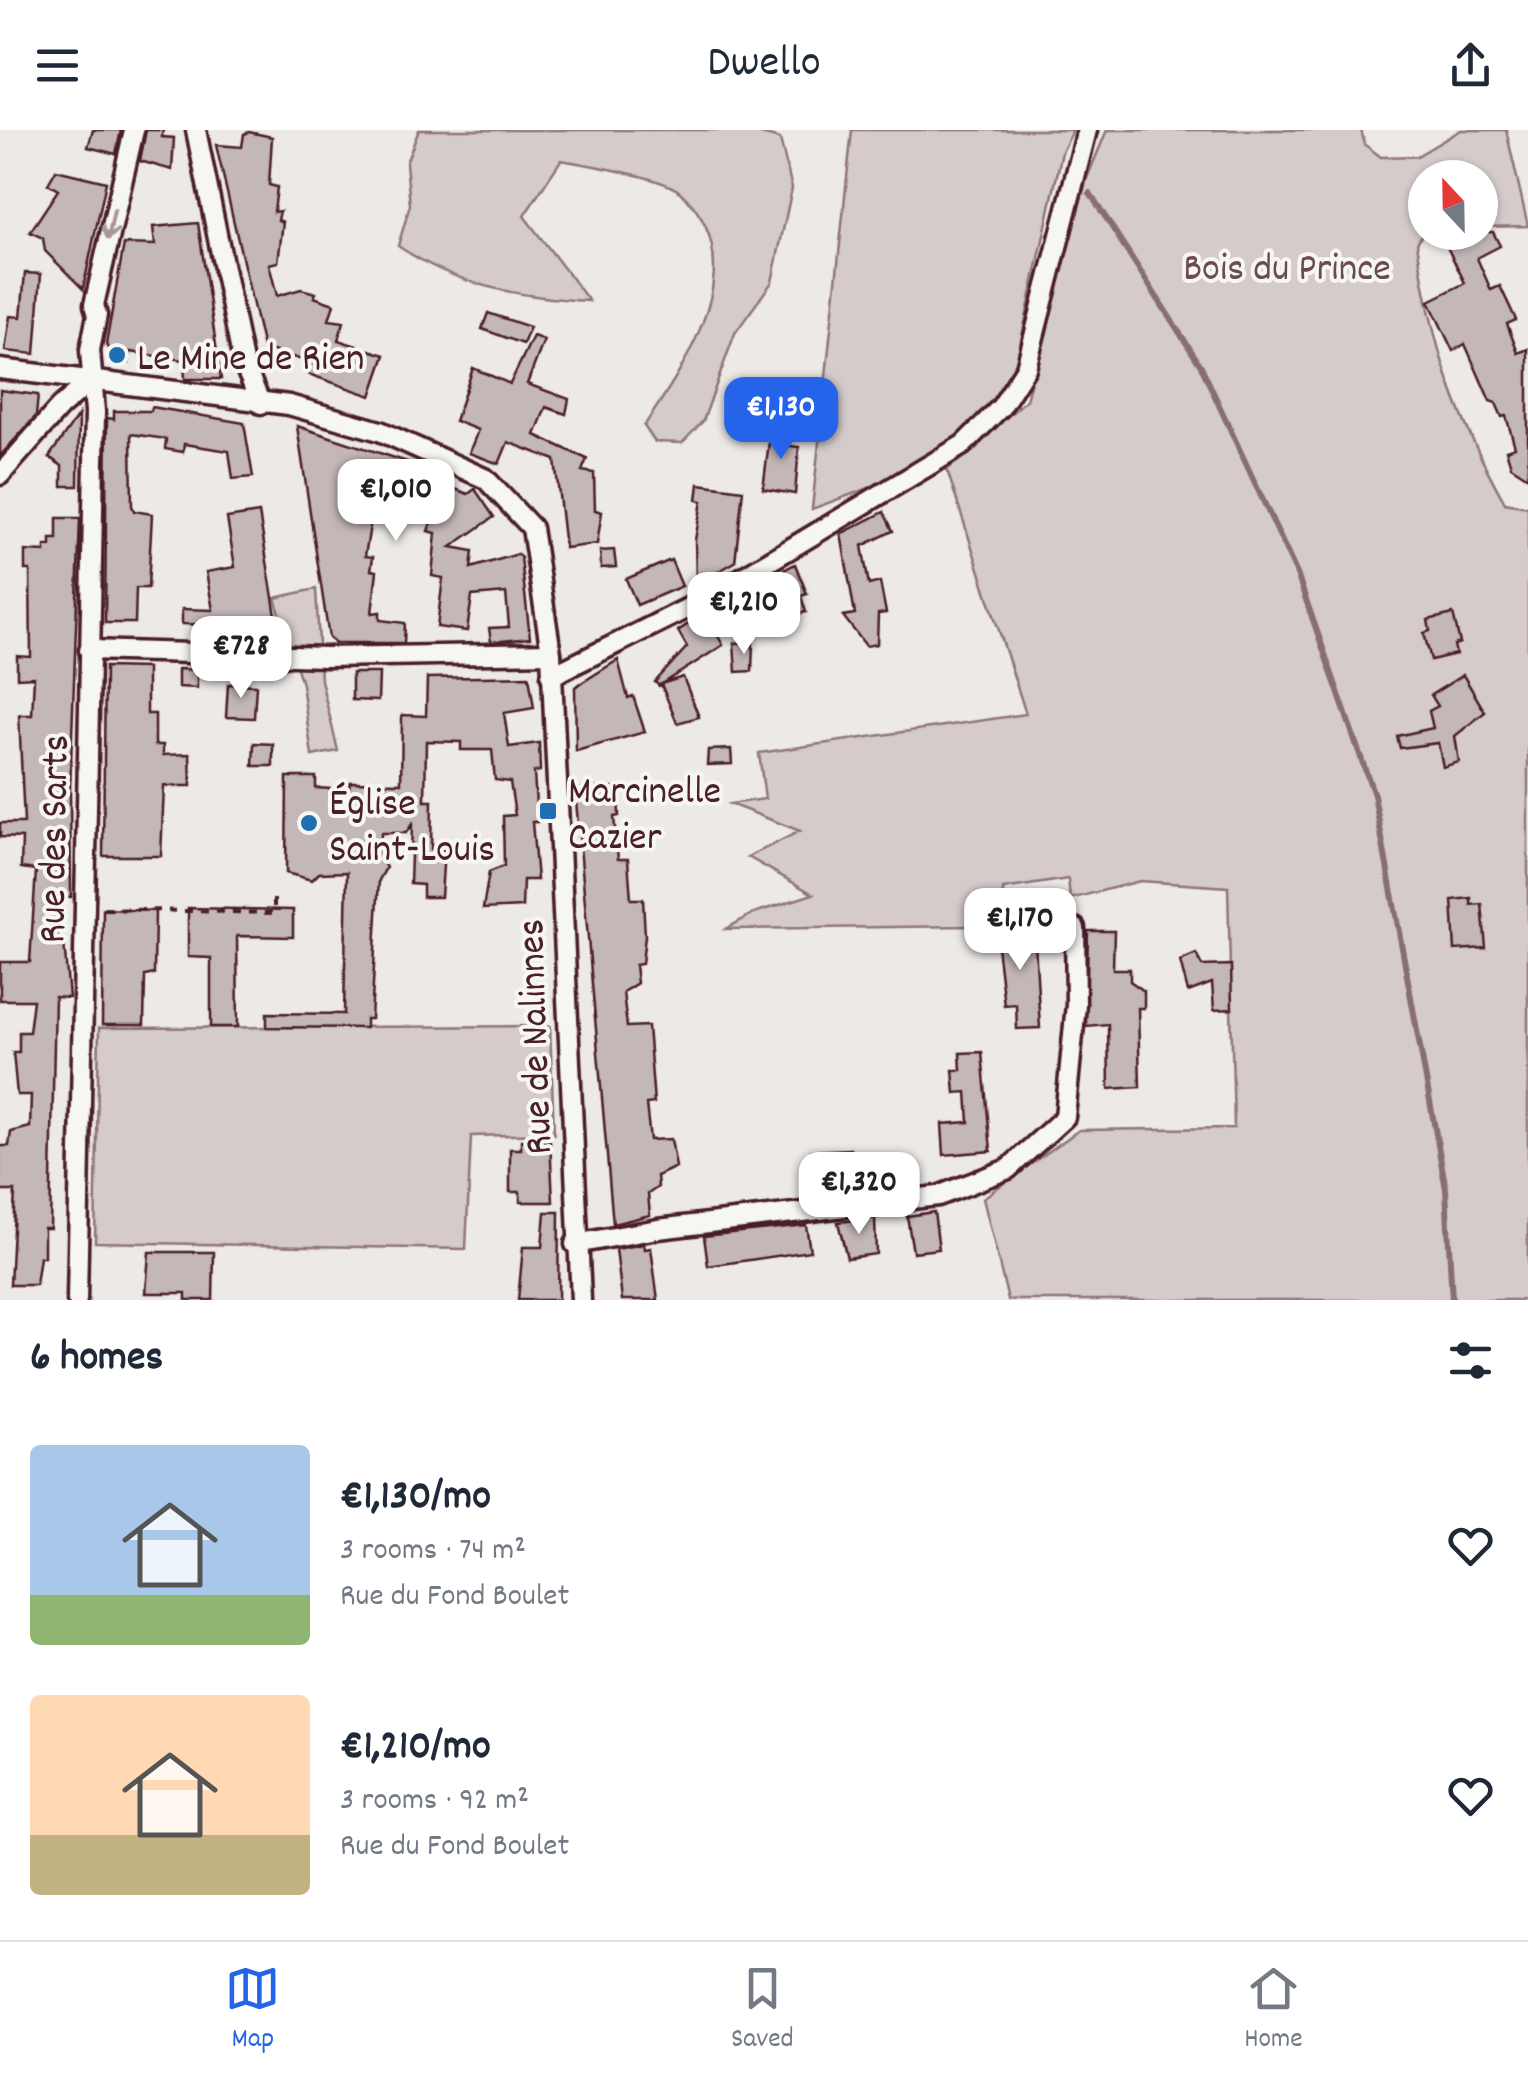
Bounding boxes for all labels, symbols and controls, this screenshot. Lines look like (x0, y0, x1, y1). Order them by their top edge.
text: Dwello (707, 33, 821, 97)
icon: menu (30, 38, 85, 93)
icon: share (1443, 38, 1498, 93)
north arrow (1408, 160, 1498, 250)
map controls (1408, 160, 1498, 250)
one-way arrow (101, 208, 120, 240)
park label: Bois du Prince (1183, 243, 1391, 300)
place label: Le Mine de Rien (137, 333, 365, 390)
marker: Le Mine de Rien (106, 344, 128, 366)
pin: €1,130 (700, 377, 862, 462)
text: €1,130 (746, 386, 816, 432)
pin: €1,010 (315, 459, 477, 544)
text: €1,010 (360, 468, 432, 514)
pin: €1,210 (663, 572, 825, 657)
text: €1,210 (709, 581, 779, 627)
pin: €728 (182, 616, 300, 701)
text: €728 (213, 625, 269, 671)
street label: Rue des Sarts (27, 734, 88, 944)
place label: Marcinelle Cazier (568, 766, 721, 869)
place label: Église Saint-Louis (329, 778, 495, 881)
marker: Marcinelle Cazier (537, 800, 559, 822)
marker: Église Saint-Louis (298, 812, 320, 834)
pin: €1,170 (939, 888, 1101, 973)
text: €1,170 (986, 897, 1054, 943)
street label: Rue de Nalinnes (506, 918, 571, 1156)
pin: €1,320 (778, 1152, 940, 1237)
text: €1,320 (821, 1161, 897, 1207)
text: 6 homes (30, 1330, 163, 1390)
icon: filters (1443, 1333, 1498, 1388)
text: €1,130/mo (340, 1469, 491, 1529)
icon: home (110, 1485, 230, 1605)
icon: heart (1443, 1518, 1498, 1573)
text: 3 rooms · 74 m² (340, 1529, 526, 1575)
text: Rue du Fond Boulet (340, 1575, 569, 1621)
text: €1,210/mo (340, 1719, 491, 1779)
icon: home (110, 1735, 230, 1855)
icon: heart (1443, 1768, 1498, 1823)
text: 3 rooms · 92 m² (340, 1779, 529, 1825)
text: Rue du Fond Boulet (340, 1825, 569, 1871)
tab: Map (225, 1961, 280, 2061)
tab: Saved (731, 1961, 794, 2061)
tab: Home (1244, 1961, 1303, 2061)

